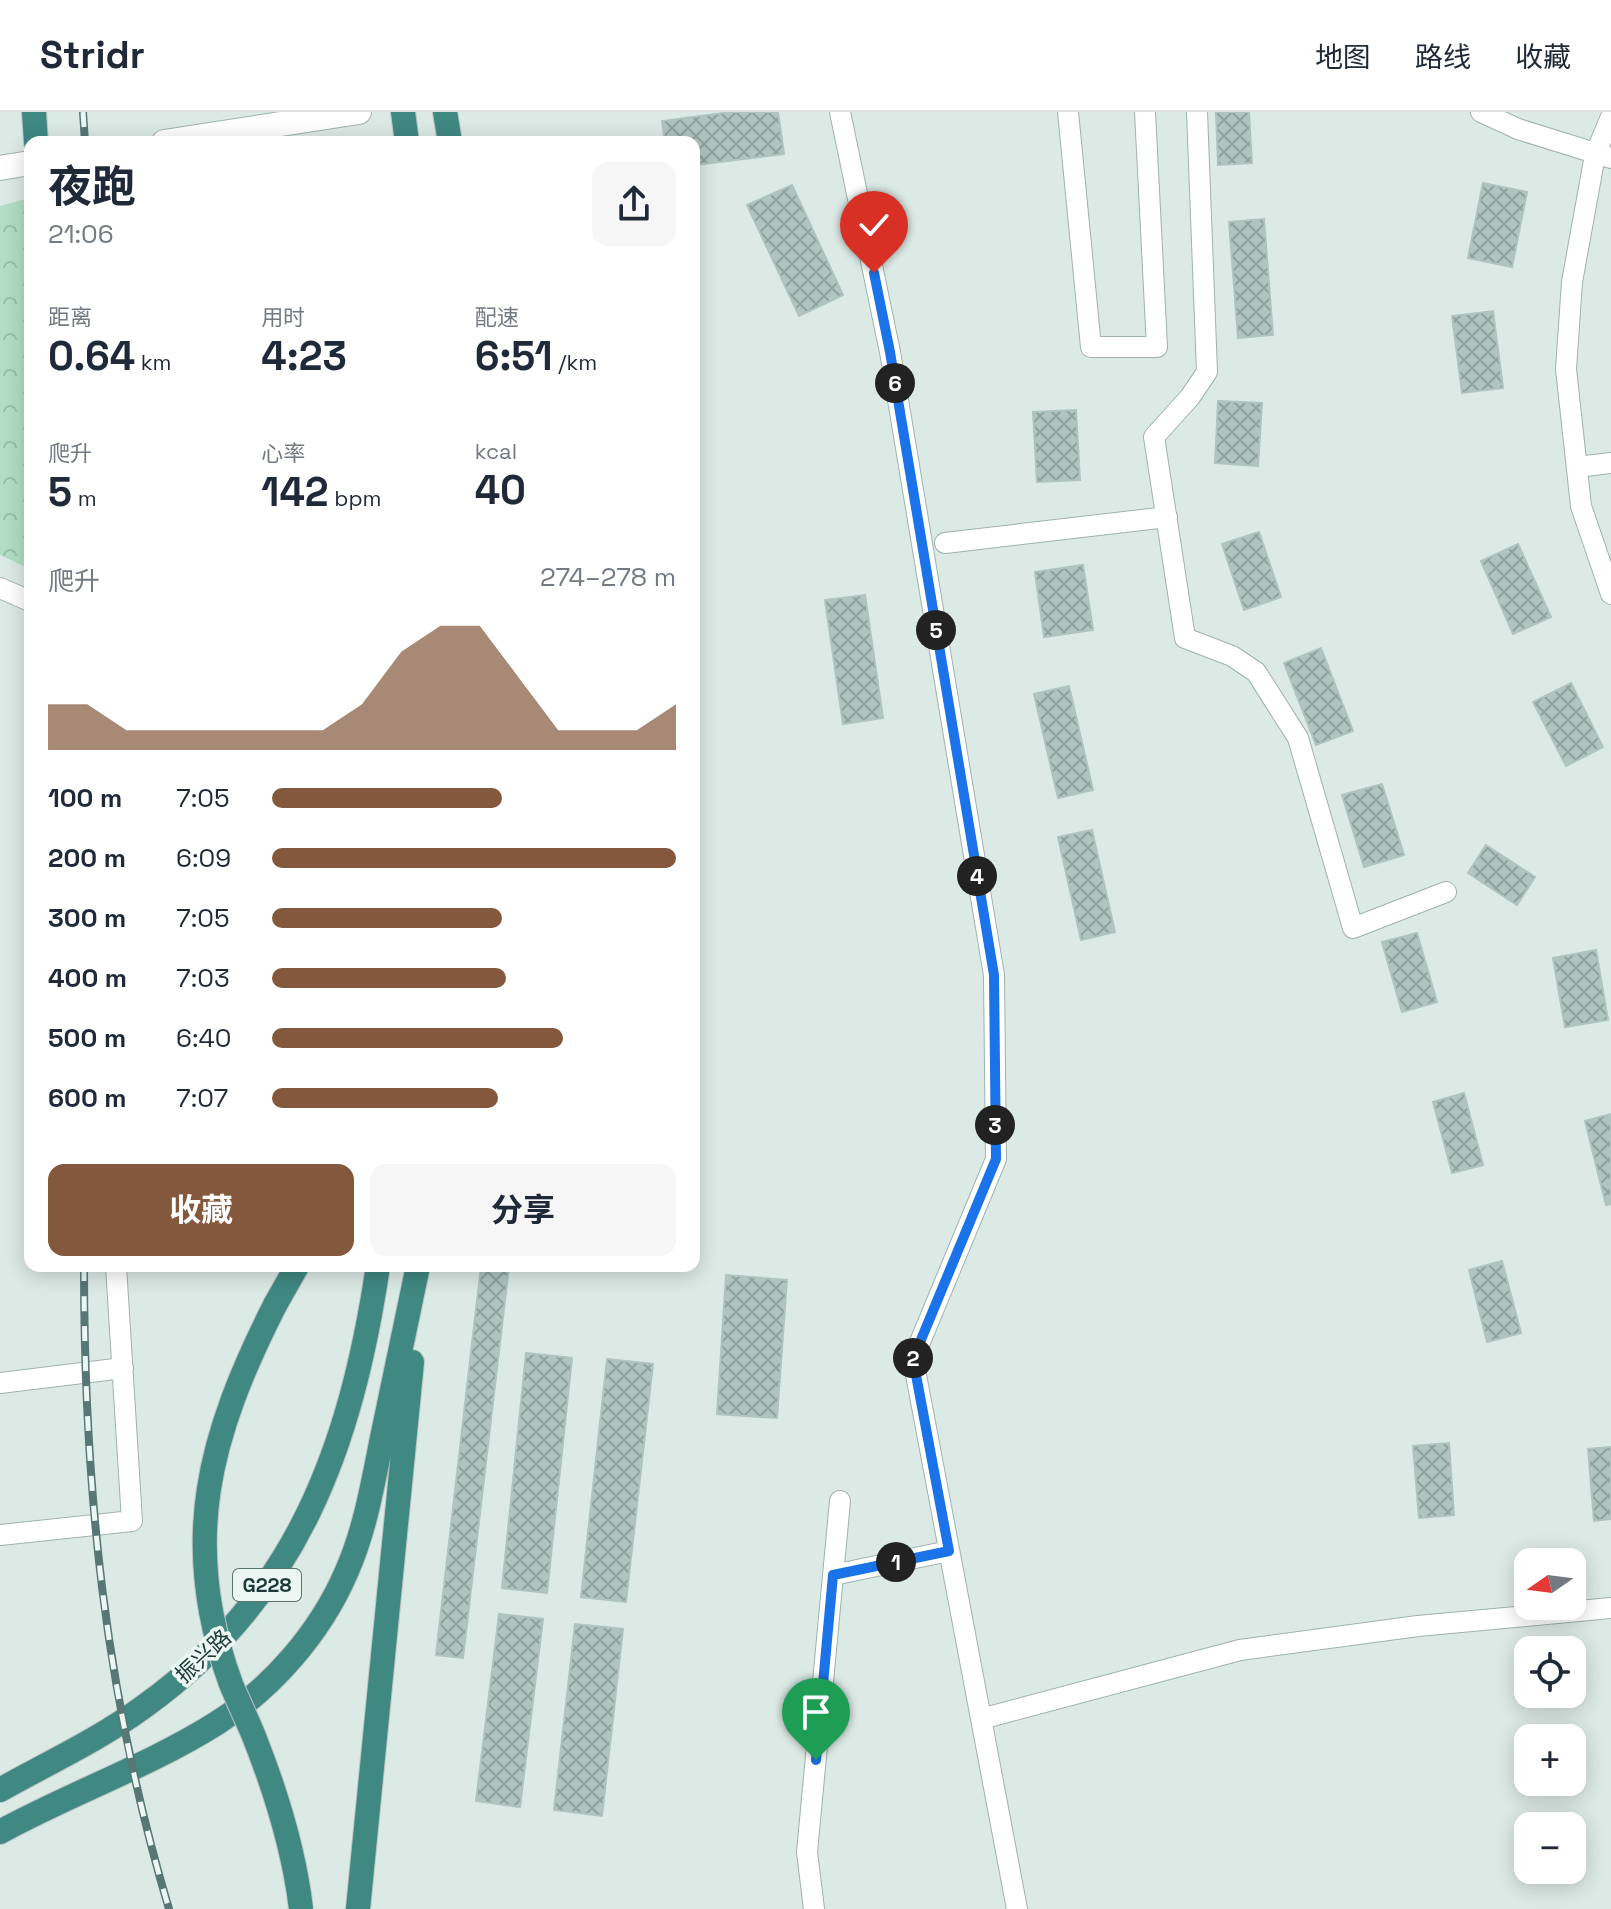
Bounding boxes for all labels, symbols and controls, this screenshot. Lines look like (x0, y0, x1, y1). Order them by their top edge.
text: Stridr (40, 31, 145, 79)
text: 地图 (1315, 39, 1371, 75)
text: 路线 (1415, 39, 1471, 75)
text: 收藏 (1515, 39, 1571, 75)
text: 夜跑 (48, 159, 136, 215)
button: share (592, 162, 676, 246)
pin (840, 191, 908, 273)
icon: check (852, 203, 896, 247)
text: 21:06 (48, 217, 114, 251)
text: 距离 (48, 303, 92, 331)
text: 用时 (261, 303, 305, 331)
text: 配速 (475, 303, 519, 331)
text: 0.64 (48, 331, 135, 382)
text: 4:23 (261, 331, 347, 382)
text: 6:51 (475, 331, 553, 382)
text: km (135, 348, 172, 376)
text: /km (553, 348, 597, 376)
pin: 6 (875, 363, 915, 403)
text: 6 (888, 369, 902, 397)
text: kcal (475, 437, 517, 465)
text: 爬升 (48, 439, 92, 467)
text: 心率 (261, 439, 305, 467)
text: 40 (475, 465, 526, 516)
text: 5 (48, 467, 72, 518)
text: 142 (261, 467, 329, 518)
text: m (72, 484, 97, 512)
text: bpm (329, 484, 382, 512)
text: 274–278 m (540, 560, 676, 594)
text: 爬升 (48, 564, 100, 598)
pin: 5 (916, 610, 956, 650)
text: 5 (929, 616, 943, 644)
text: 100 m (48, 781, 122, 815)
text: 7:05 (176, 781, 229, 815)
text: 200 m (48, 841, 126, 875)
text: 6:09 (176, 841, 231, 875)
pin: 4 (957, 856, 997, 896)
text: 4 (970, 862, 984, 890)
text: 300 m (48, 901, 126, 935)
text: 7:05 (176, 901, 229, 935)
text: 400 m (48, 961, 127, 995)
text: 7:03 (176, 961, 230, 995)
text: 500 m (48, 1021, 126, 1055)
text: 6:40 (176, 1021, 231, 1055)
text: 600 m (48, 1081, 127, 1115)
text: 7:07 (176, 1081, 228, 1115)
pin: 3 (975, 1105, 1015, 1145)
text: 3 (988, 1111, 1002, 1139)
button: 收藏 (48, 1164, 354, 1256)
button: 分享 (370, 1164, 676, 1256)
pin: 2 (893, 1338, 933, 1378)
text: 2 (906, 1344, 920, 1372)
pin: 1 (876, 1542, 916, 1582)
text: 1 (891, 1548, 901, 1576)
north arrow (1514, 1548, 1586, 1620)
map controls (1514, 1548, 1586, 1884)
road number: G228 (233, 1569, 301, 1601)
street label: 振兴路 (169, 1623, 237, 1689)
button: locate (1514, 1636, 1586, 1708)
pin (782, 1678, 850, 1760)
icon: arrive (794, 1690, 838, 1734)
button: + (1514, 1724, 1586, 1796)
button: − (1514, 1812, 1586, 1884)

